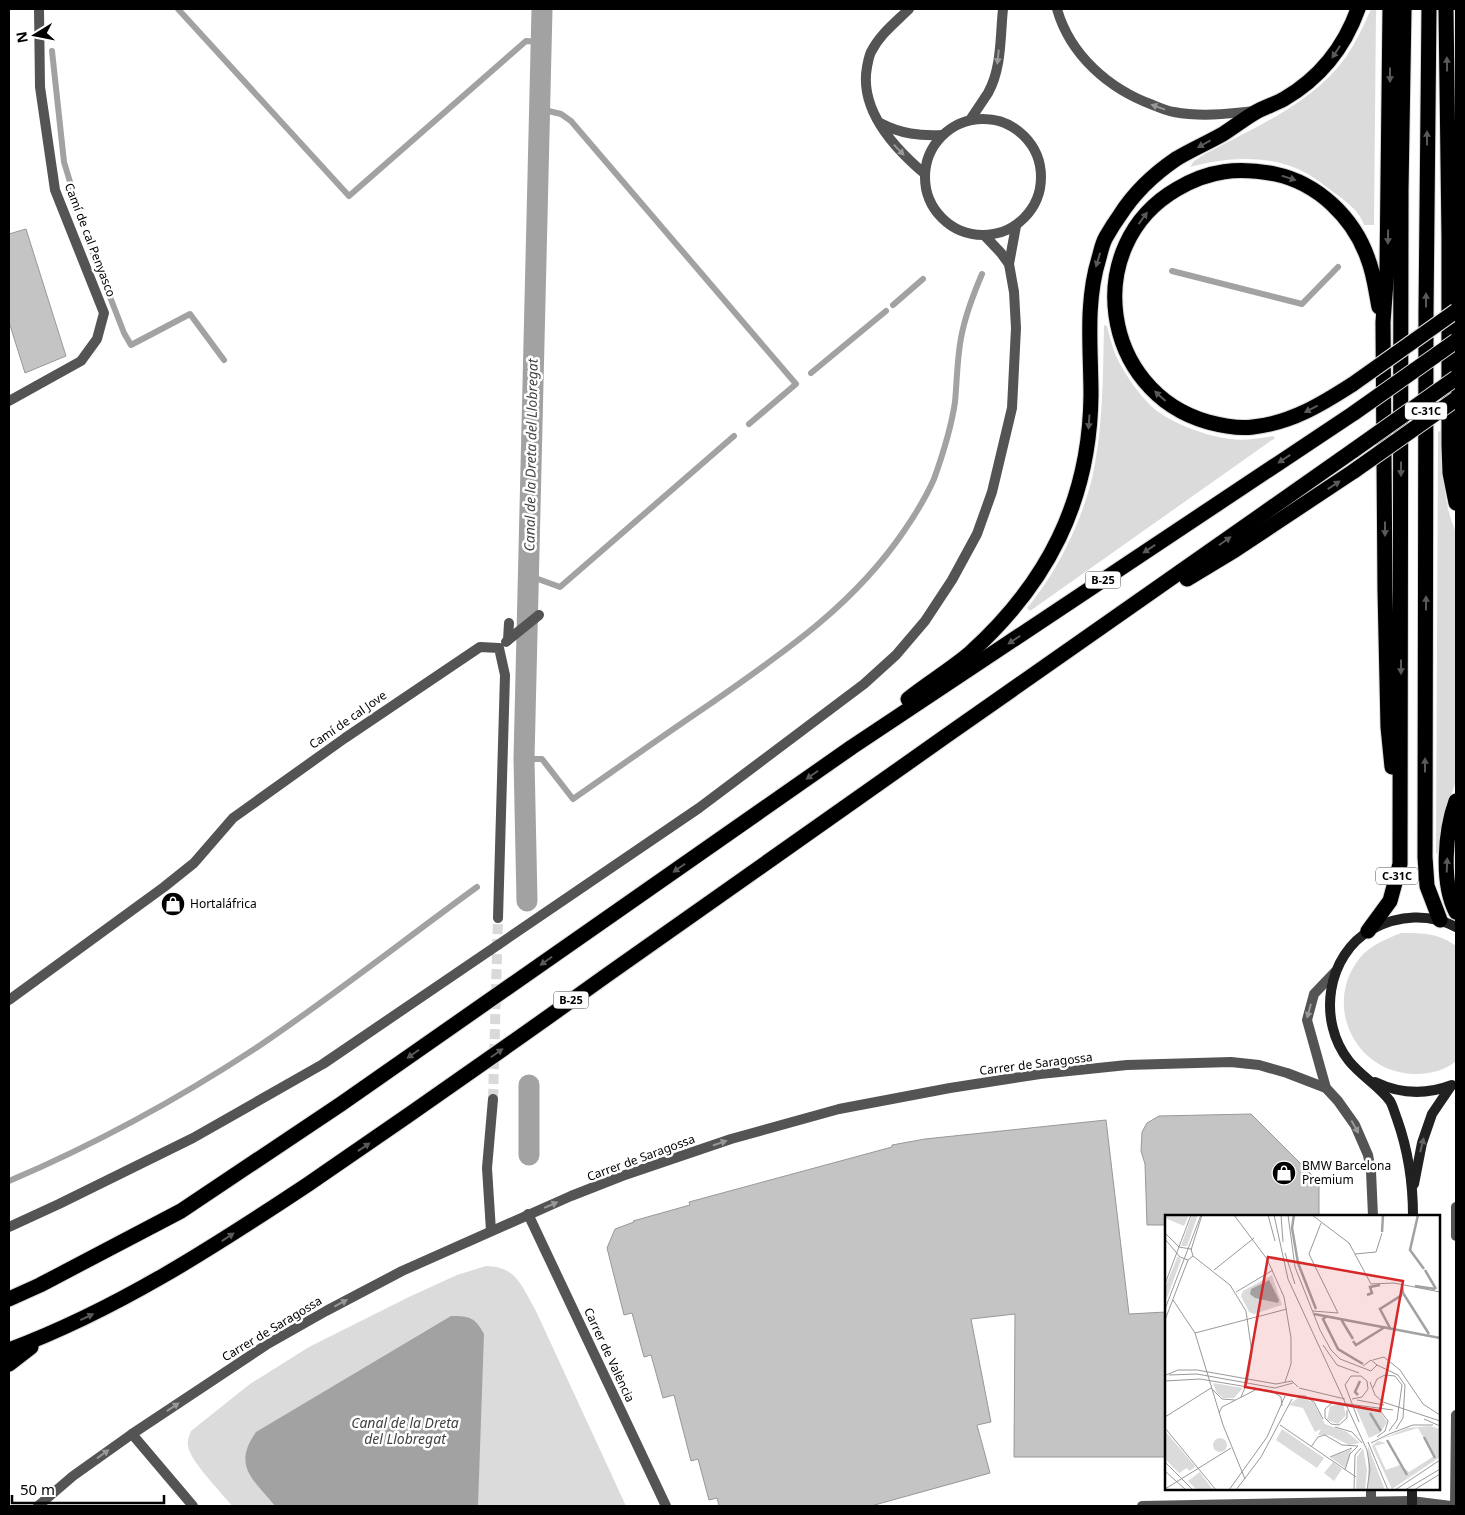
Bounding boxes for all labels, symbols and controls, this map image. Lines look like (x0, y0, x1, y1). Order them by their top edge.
north arrow (10, 10, 60, 60)
text: N (11, 30, 32, 45)
one-way arrow (1331, 45, 1341, 59)
one-way arrow (994, 50, 1002, 66)
one-way arrow (1443, 55, 1451, 71)
one-way arrow (1386, 67, 1394, 83)
one-way arrow (1150, 103, 1165, 111)
one-way arrow (1423, 129, 1431, 145)
one-way arrow (1197, 140, 1211, 148)
one-way arrow (893, 144, 905, 156)
one-way arrow (1281, 175, 1296, 182)
street label: Camí de cal Penyasco (61, 180, 120, 299)
one-way arrow (1137, 212, 1148, 225)
one-way arrow (1384, 230, 1392, 246)
one-way arrow (1094, 253, 1102, 268)
one-way arrow (1422, 292, 1430, 308)
water label: Canal de la Dreta del Llobregat (519, 357, 542, 552)
one-way arrow (1154, 390, 1166, 402)
road number: C-31C (1405, 402, 1447, 420)
one-way arrow (1304, 405, 1318, 413)
one-way arrow (1085, 414, 1093, 430)
one-way arrow (1278, 454, 1291, 464)
one-way arrow (1397, 461, 1405, 477)
one-way arrow (1328, 480, 1341, 489)
one-way arrow (1381, 521, 1389, 537)
one-way arrow (1218, 536, 1232, 546)
one-way arrow (1142, 545, 1156, 554)
road number: B-25 (1086, 572, 1120, 588)
one-way arrow (1422, 594, 1430, 610)
one-way arrow (1007, 635, 1021, 644)
one-way arrow (1397, 659, 1405, 675)
street label: Camí de cal Jove (306, 686, 390, 753)
one-way arrow (1421, 757, 1429, 773)
one-way arrow (805, 770, 819, 780)
one-way arrow (1443, 857, 1451, 873)
one-way arrow (672, 863, 686, 873)
road number: C-31C (1376, 868, 1418, 884)
shop icon: Hortaláfrica (160, 891, 186, 917)
place label: Hortaláfrica (190, 895, 257, 912)
one-way arrow (539, 956, 553, 966)
road number: B-25 (554, 992, 588, 1008)
one-way arrow (1305, 1004, 1313, 1019)
one-way arrow (490, 1048, 503, 1059)
street label: Carrer de Saragossa (978, 1048, 1093, 1079)
one-way arrow (406, 1049, 419, 1059)
one-way arrow (1351, 1121, 1360, 1134)
street label: Carrer de Saragossa (584, 1130, 697, 1185)
one-way arrow (1419, 1137, 1427, 1152)
one-way arrow (713, 1139, 728, 1146)
one-way arrow (357, 1142, 370, 1152)
place label: BMW Barcelona Premium (1302, 1157, 1391, 1188)
shop icon: BMW Barcelona Premium (1271, 1160, 1297, 1186)
one-way arrow (544, 1200, 558, 1208)
inset map (1165, 1215, 1440, 1490)
one-way arrow (222, 1232, 235, 1241)
street label: Carrer de Saragossa (219, 1292, 325, 1365)
one-way arrow (334, 1299, 348, 1307)
street label: Carrer de València (580, 1305, 639, 1405)
one-way arrow (80, 1313, 94, 1321)
one-way arrow (166, 1402, 180, 1411)
water label: Canal de la Dreta del Llobregat (351, 1413, 459, 1448)
one-way arrow (96, 1449, 110, 1459)
scale bar (12, 1472, 165, 1504)
text: 50 m (20, 1479, 55, 1499)

